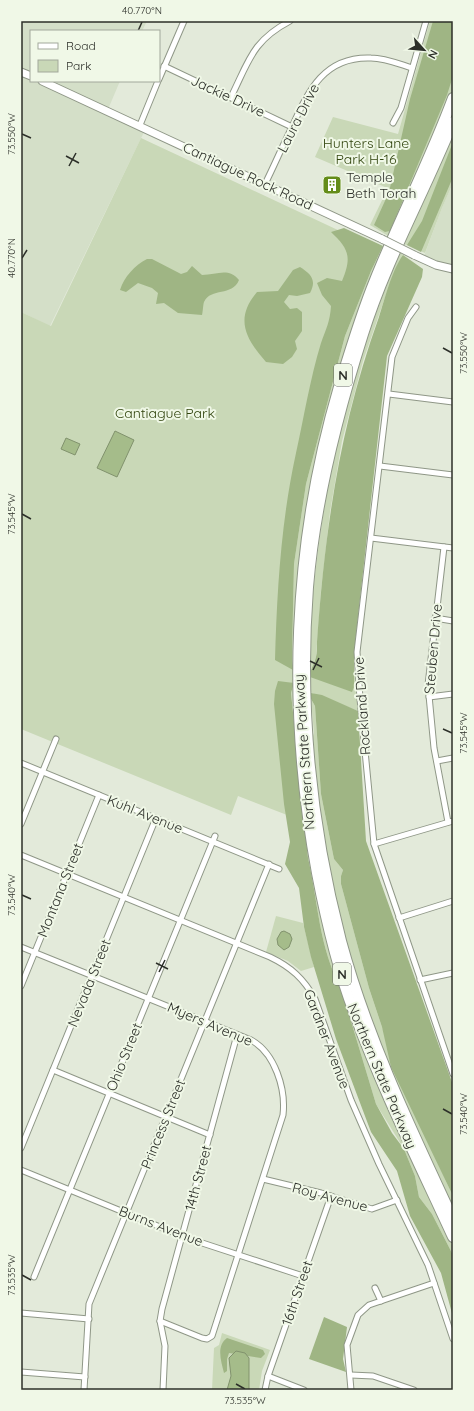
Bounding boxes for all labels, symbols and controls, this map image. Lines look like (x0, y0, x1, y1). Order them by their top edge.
text: 40.770°N (122, 4, 162, 17)
legend (30, 30, 160, 82)
north arrow (404, 30, 444, 70)
text: Road (66, 38, 96, 53)
text: N (425, 48, 441, 61)
text: Park (66, 58, 91, 73)
street label: Jackie Drive (188, 71, 268, 121)
street label: Laura Drive (273, 80, 323, 155)
text: 73.550°W (5, 113, 18, 155)
park label: Hunters Lane Park H-16 (323, 134, 409, 168)
street label: Cantiague Rock Road (180, 138, 316, 214)
place label: Temple Beth Torah (346, 168, 416, 202)
building icon: Temple Beth Torah (321, 174, 343, 196)
text: 40.770°N (5, 238, 18, 278)
text: 73.550°W (457, 332, 470, 374)
road number: N (334, 364, 352, 386)
park label: Cantiague Park (115, 404, 215, 422)
text: 73.545°W (5, 493, 18, 535)
street label: Steuben Drive (420, 603, 446, 695)
street label: Rockland Drive (350, 656, 374, 756)
street label: Northern State Parkway (290, 673, 318, 831)
text: 73.545°W (457, 712, 470, 754)
street label: Kuhl Avenue (104, 791, 186, 837)
street label: Montana Street (33, 840, 87, 940)
text: 73.540°W (5, 874, 18, 916)
street label: Nevada Street (63, 936, 115, 1029)
road number: N (333, 963, 351, 985)
street label: Gardner Avenue (300, 987, 354, 1091)
street label: Myers Avenue (165, 998, 255, 1050)
street label: Northern State Parkway (343, 1001, 421, 1151)
street label: Ohio Street (102, 1020, 146, 1094)
street label: Princess Street (137, 1076, 189, 1172)
text: 73.540°W (457, 1093, 470, 1135)
street label: 14th Street (181, 1143, 215, 1213)
street label: Roy Avenue (290, 1178, 370, 1216)
street label: Burns Avenue (116, 1202, 206, 1250)
text: 73.535°W (5, 1254, 18, 1296)
street label: 16th Street (278, 1258, 317, 1328)
text: 73.535°W (224, 1394, 266, 1407)

